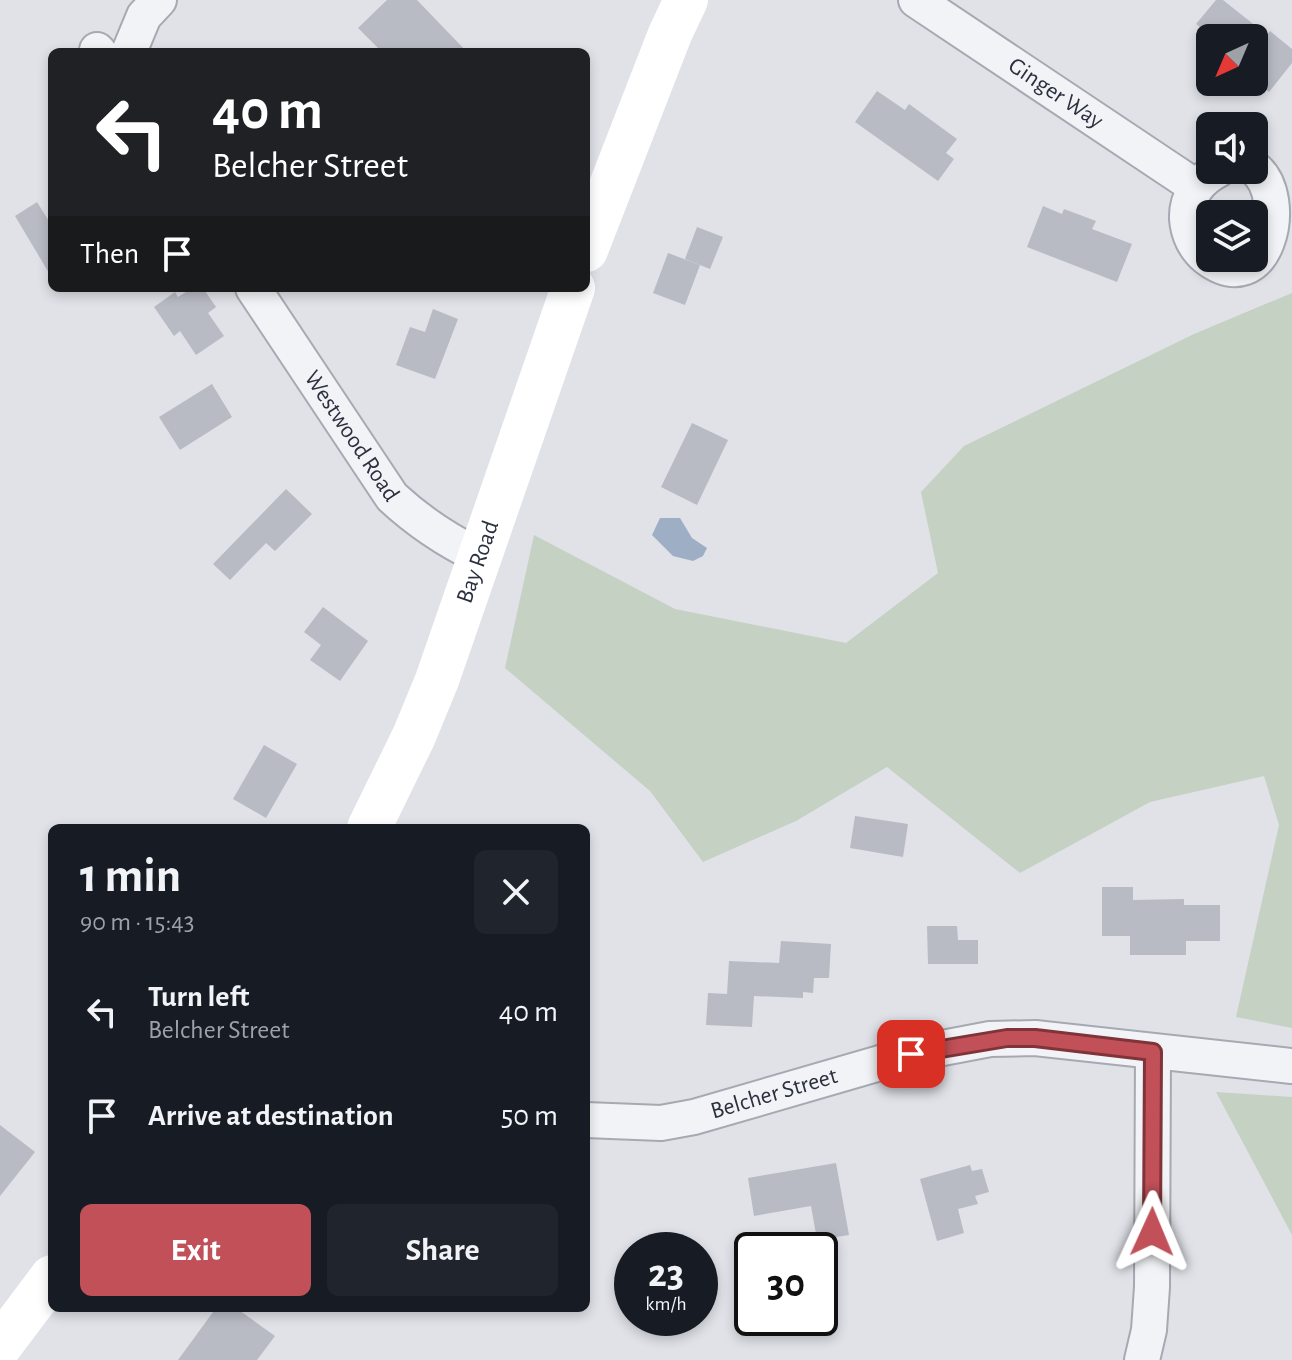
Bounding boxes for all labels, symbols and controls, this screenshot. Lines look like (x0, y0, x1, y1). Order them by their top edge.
north arrow (1196, 24, 1268, 96)
map controls (1196, 24, 1268, 272)
street label: Ginger Way (1004, 53, 1107, 133)
icon: left (80, 80, 184, 184)
text: 40 m (212, 83, 323, 139)
button: sound (1196, 112, 1268, 184)
text: Belcher Street (212, 148, 408, 184)
button: layers (1196, 200, 1268, 272)
icon: arrive (155, 232, 199, 276)
text: Then (80, 239, 139, 269)
street label: Westwood Road (300, 366, 404, 506)
street label: Bay Road (453, 517, 503, 606)
button: close (474, 850, 558, 934)
text: 1 min (80, 853, 181, 901)
text: 90 m · 15:43 (80, 909, 195, 935)
text: Turn left (148, 982, 249, 1012)
icon: left (80, 990, 124, 1034)
text: 40 m (499, 997, 558, 1027)
text: Belcher Street (148, 1017, 290, 1043)
pin (877, 1020, 945, 1088)
icon: arrive (889, 1032, 933, 1076)
street label: Belcher Street (708, 1064, 841, 1123)
icon: arrive (80, 1094, 124, 1138)
text: Arrive at destination (148, 1101, 394, 1131)
text: 50 m (501, 1101, 558, 1131)
position arrow (1110, 1190, 1194, 1274)
button: Exit (80, 1204, 311, 1296)
button: Share (327, 1204, 558, 1296)
speed limit sign: 30 (734, 1232, 838, 1336)
text: 23 (648, 1254, 684, 1294)
text: km/h (645, 1294, 687, 1314)

